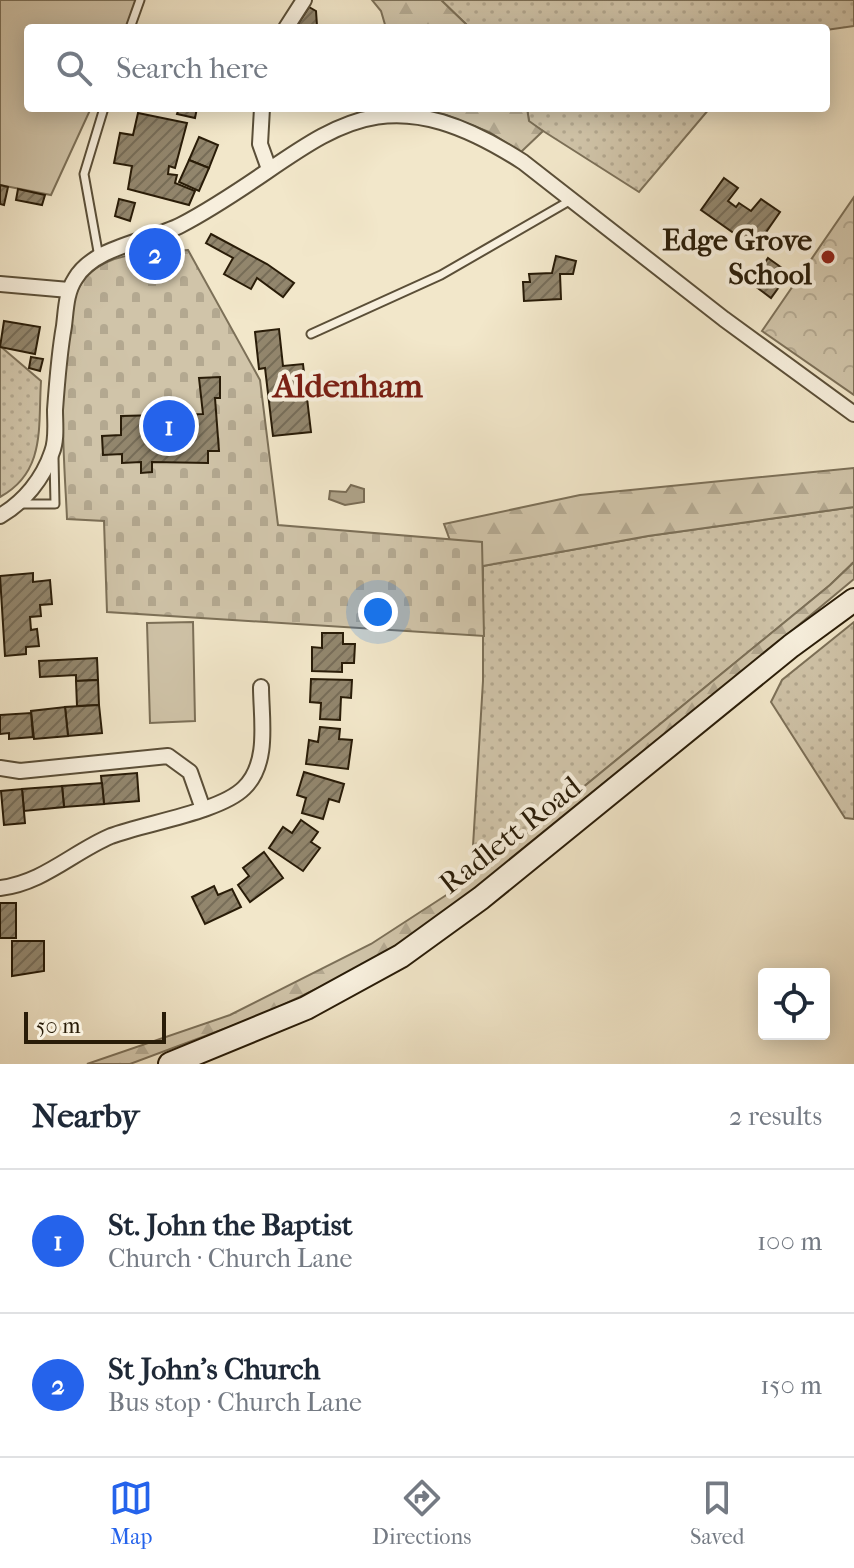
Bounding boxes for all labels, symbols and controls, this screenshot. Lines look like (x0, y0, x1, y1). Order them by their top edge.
search box (24, 24, 830, 112)
icon: search (52, 46, 96, 90)
text: Search here (116, 51, 268, 86)
place label: Edge Grove School (662, 223, 813, 292)
pin: 2 (129, 224, 181, 284)
marker: Edge Grove School (819, 248, 837, 266)
district label: Aldenham (271, 366, 423, 406)
pin: 1 (143, 396, 195, 456)
your location (358, 592, 398, 632)
street label: Radlett Road (433, 769, 589, 902)
map controls (758, 968, 830, 1040)
button: locate (758, 968, 830, 1040)
scale bar (24, 1008, 166, 1044)
text: 50 m (36, 1013, 81, 1039)
text: Nearby (32, 1096, 139, 1136)
text: 2 results (729, 1101, 822, 1132)
text: St. John the Baptist (108, 1208, 352, 1243)
text: 1 (53, 1226, 63, 1257)
text: 100 m (757, 1226, 822, 1257)
text: Church · Church Lane (108, 1243, 352, 1274)
text: St John's Church (108, 1352, 320, 1387)
text: 2 (51, 1370, 65, 1401)
text: 150 m (760, 1370, 822, 1401)
text: Bus stop · Church Lane (108, 1387, 362, 1418)
tab: Map (109, 1476, 153, 1550)
tab: Directions (372, 1476, 471, 1550)
tab: Saved (690, 1476, 745, 1550)

